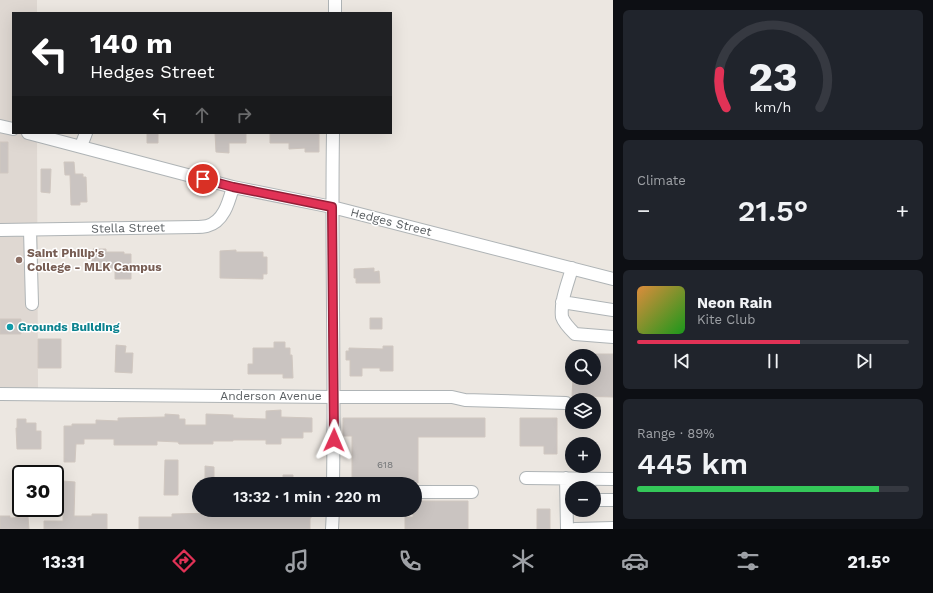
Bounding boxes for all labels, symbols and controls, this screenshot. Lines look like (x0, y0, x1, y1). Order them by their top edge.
text: 140 m (90, 27, 173, 60)
icon: left (24, 28, 76, 80)
text: 23 (748, 52, 798, 101)
text: Hedges Street (90, 61, 215, 82)
text: km/h (755, 98, 791, 114)
icon: left (149, 104, 171, 126)
icon: ahead (191, 104, 213, 126)
icon: right (233, 104, 255, 126)
pin (186, 162, 220, 196)
icon: arrive (192, 168, 214, 190)
text: Climate (637, 173, 686, 188)
text: 21.5° (738, 193, 808, 228)
text: − (637, 198, 650, 223)
text: + (896, 198, 909, 223)
street label: Hedges Street (349, 205, 433, 239)
street label: Stella Street (91, 220, 165, 236)
place label: Saint Philip's College - MLK Campus (27, 246, 162, 274)
marker: Saint Philip's College - MLK Campus (14, 255, 24, 265)
text: Neon Rain (697, 294, 772, 312)
text: Kite Club (697, 312, 755, 327)
place label: Grounds Building (18, 320, 120, 334)
marker: Grounds Building (5, 322, 15, 332)
map controls (565, 349, 601, 517)
button: search (565, 349, 601, 385)
icon: previous (671, 350, 693, 372)
icon: pause (762, 350, 784, 372)
icon: next (853, 350, 875, 372)
street label: Anderson Avenue (220, 389, 322, 403)
button: layers (565, 393, 601, 429)
position arrow (313, 419, 355, 461)
text: Range · 89% (637, 426, 714, 441)
button: + (565, 437, 601, 473)
text: 445 km (637, 446, 748, 481)
house number: 618 (377, 459, 393, 470)
speed limit sign: 30 (12, 465, 64, 517)
button: − (565, 481, 601, 517)
text: 13:32 · 1 min · 220 m (233, 488, 381, 506)
icon: directions (170, 547, 198, 575)
icon: music (283, 547, 311, 575)
icon: phone (396, 547, 424, 575)
icon: climate (509, 547, 537, 575)
icon: car (621, 547, 649, 575)
icon: filters (734, 547, 762, 575)
text: 13:31 (42, 551, 85, 572)
text: 21.5° (847, 551, 890, 572)

